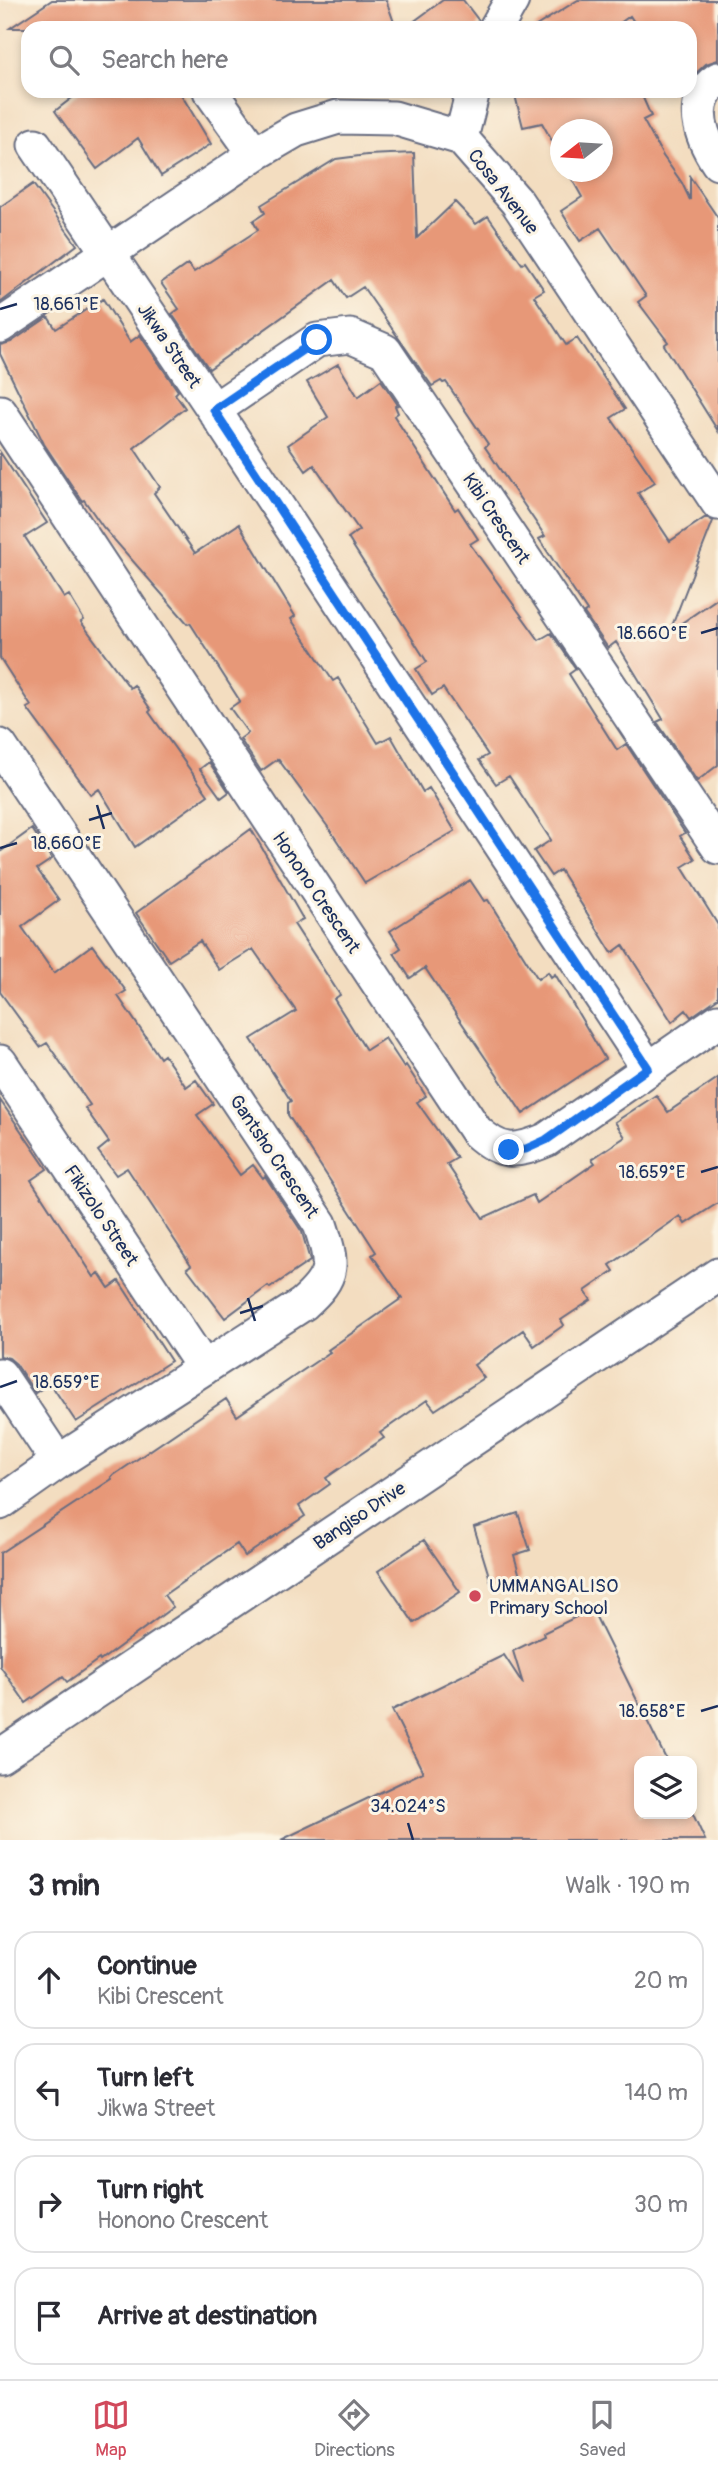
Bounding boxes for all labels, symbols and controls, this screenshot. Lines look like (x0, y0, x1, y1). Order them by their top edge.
search box (21, 21, 697, 98)
icon: search (45, 41, 83, 79)
text: Search here (101, 44, 228, 76)
north arrow (550, 119, 613, 182)
street label: Cosa Avenue (462, 144, 544, 240)
text: 18.661°E (33, 293, 99, 316)
street label: Jikwa Street (132, 298, 207, 393)
route start (301, 324, 332, 355)
street label: Kibi Crescent (457, 469, 536, 569)
text: 18.660°E (617, 622, 687, 645)
street label: Honono Crescent (267, 827, 366, 958)
text: 18.660°E (31, 832, 101, 855)
street label: Gantsho Crescent (224, 1090, 324, 1223)
route end (493, 1134, 524, 1165)
street label: Fikizolo Street (59, 1161, 144, 1271)
text: 18.659°E (619, 1161, 685, 1184)
text: 18.659°E (33, 1371, 99, 1394)
street label: Bangiso Drive (309, 1476, 411, 1555)
place label: UMMANGALISO Primary School (489, 1574, 618, 1620)
marker: UMMANGALISO Primary School (467, 1588, 483, 1604)
text: 18.658°E (619, 1700, 685, 1723)
map controls (634, 1756, 697, 1819)
button: layers (634, 1756, 697, 1819)
text: 34.024°S (370, 1795, 446, 1818)
text: 3 min (28, 1867, 100, 1904)
text: Walk · 190 m (565, 1871, 690, 1900)
text: Continue (97, 1950, 197, 1982)
icon: ahead (30, 1961, 68, 1999)
text: 20 m (634, 1966, 688, 1995)
text: Kibi Crescent (97, 1982, 224, 2011)
text: Turn left (97, 2062, 193, 2094)
icon: left (30, 2073, 68, 2111)
text: 140 m (625, 2078, 688, 2107)
text: Jikwa Street (97, 2094, 215, 2123)
text: Turn right (97, 2174, 203, 2206)
icon: right (30, 2185, 68, 2223)
text: 30 m (634, 2190, 688, 2219)
text: Honono Crescent (97, 2206, 268, 2235)
icon: arrive (30, 2297, 68, 2335)
text: Arrive at destination (97, 2300, 317, 2332)
tab: Map (92, 2396, 130, 2462)
tab: Directions (314, 2396, 395, 2462)
tab: Saved (579, 2396, 626, 2462)

